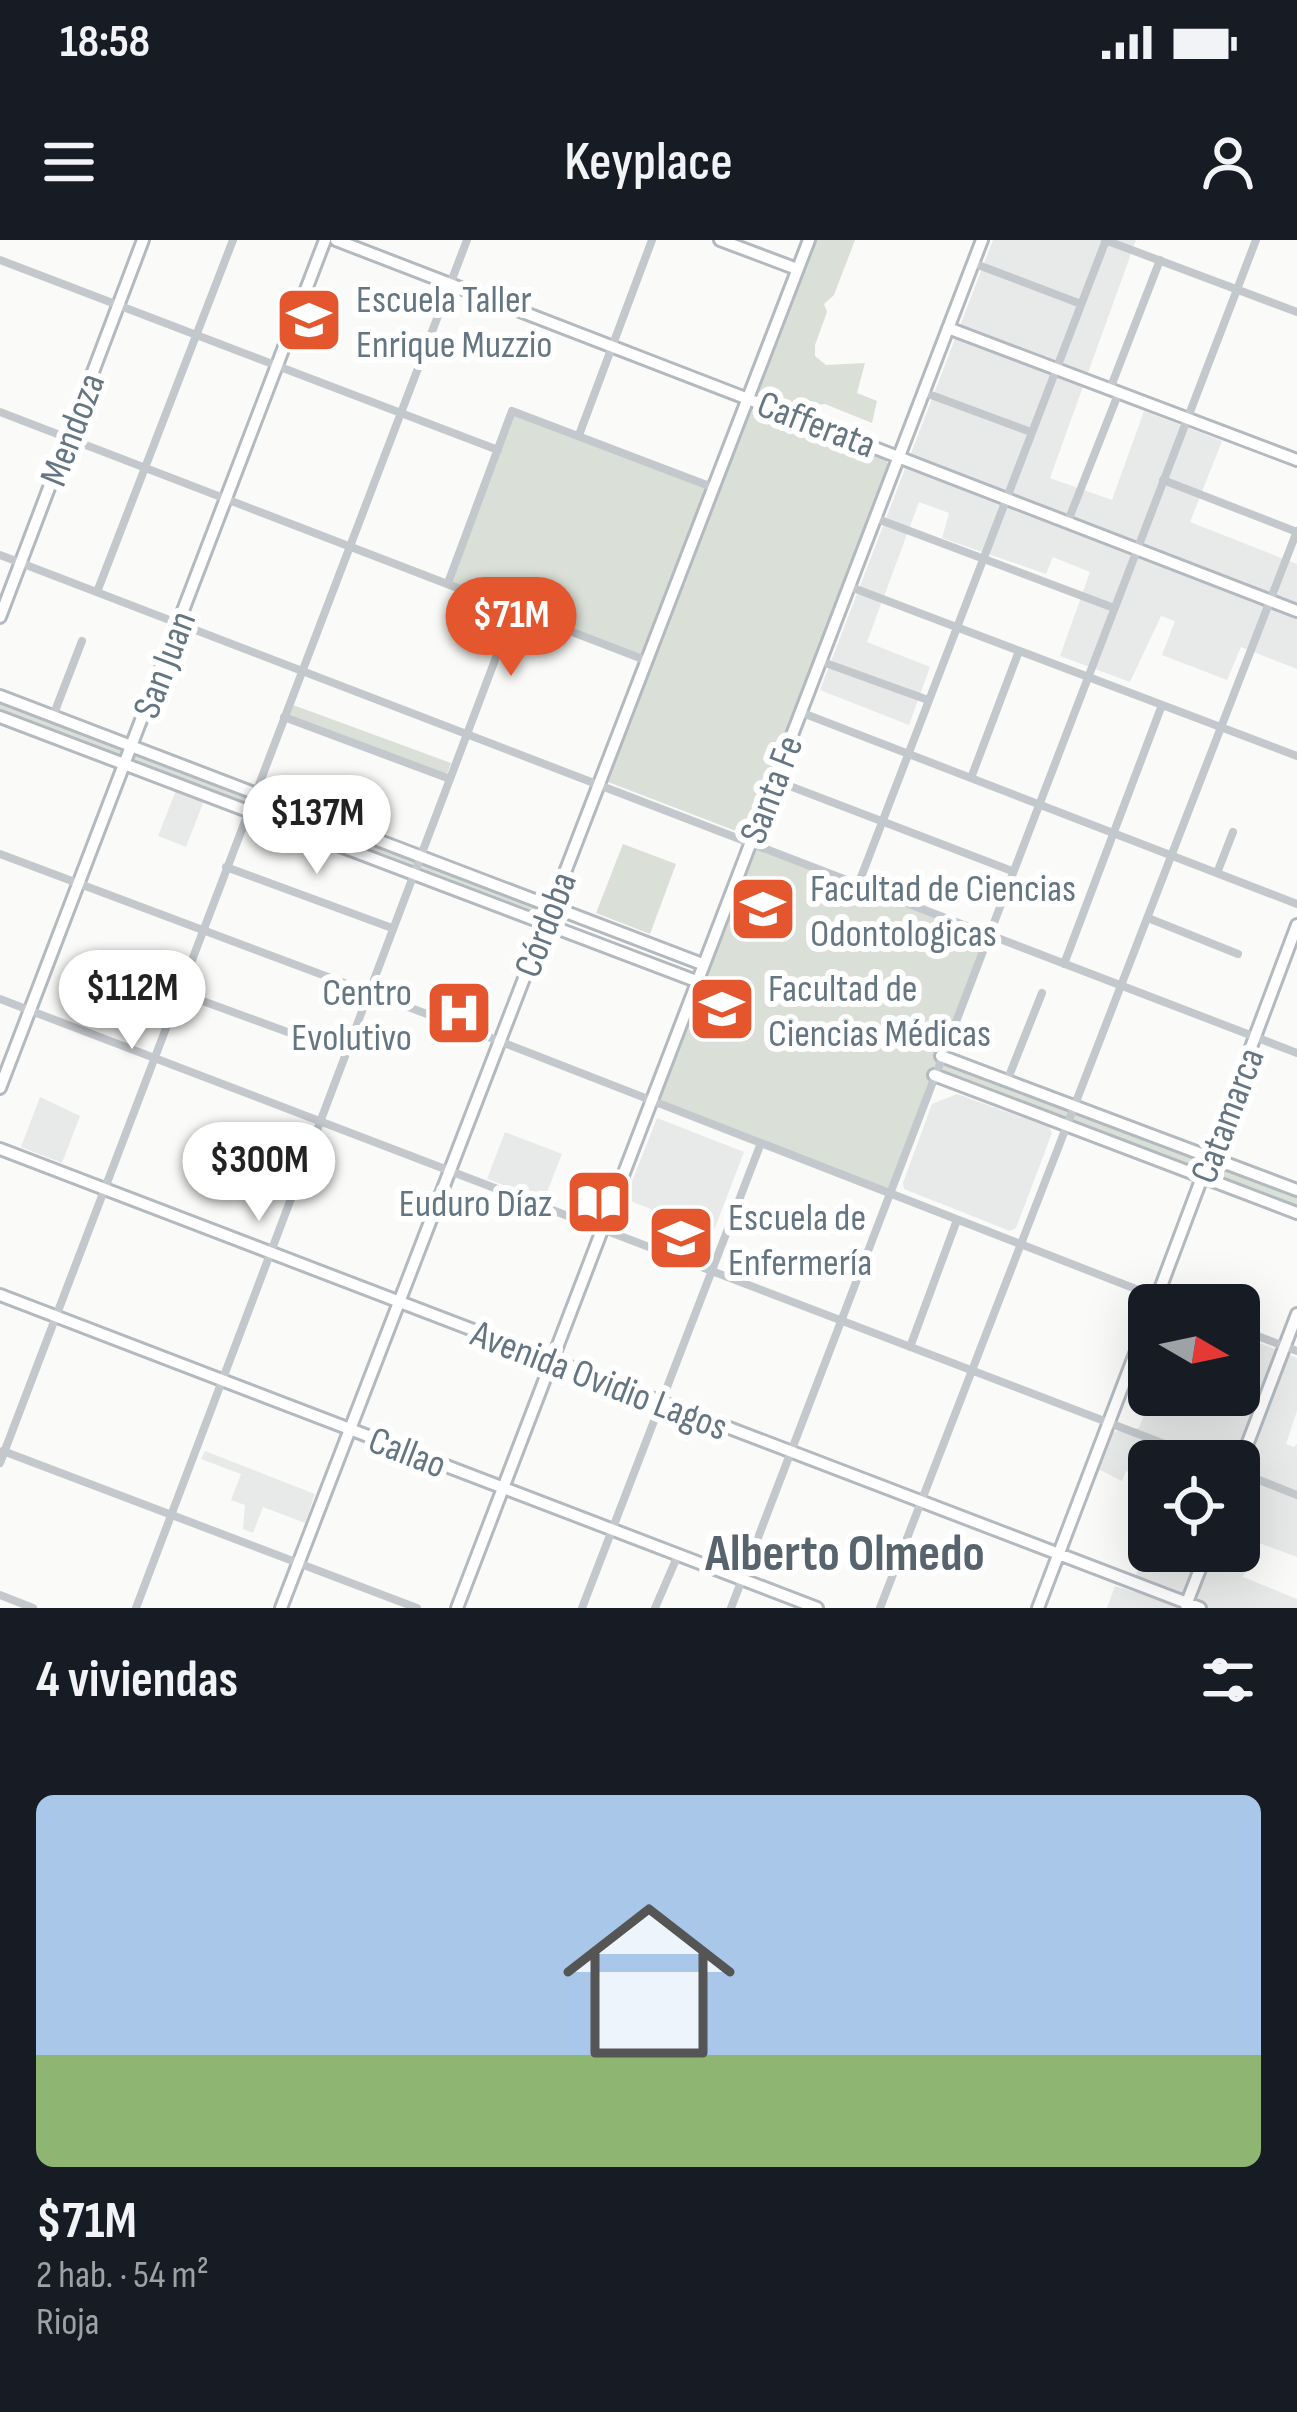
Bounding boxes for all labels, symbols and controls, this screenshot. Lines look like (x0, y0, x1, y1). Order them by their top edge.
text: 18:58 (60, 15, 150, 70)
icon: menu (36, 129, 102, 195)
icon: person (1195, 129, 1261, 195)
text: Keyplace (564, 130, 733, 195)
place label: Escuela Taller Enrique Muzzio (356, 277, 553, 369)
school or university icon: Escuela Taller Enrique Muzzio (274, 285, 344, 355)
street label: Mendoza (30, 367, 116, 493)
street label: Cafferata (750, 381, 882, 469)
pin: $71M (440, 577, 582, 679)
text: $71M (473, 592, 549, 639)
street label: San Juan (124, 605, 207, 725)
street label: Santa Fe (730, 729, 814, 850)
pin: $137M (233, 775, 401, 877)
text: $137M (270, 790, 364, 837)
street label: Córdoba (505, 866, 588, 984)
place label: Facultad de Ciencias Odontologicas (810, 866, 1076, 958)
school or university icon: Facultad de Ciencias Odontologicas (728, 874, 798, 944)
pin: $112M (48, 950, 216, 1052)
text: $112M (86, 965, 178, 1012)
place label: Facultad de Ciencias Médicas (768, 966, 991, 1058)
place label: Centro Evolutivo (291, 970, 412, 1062)
school or university icon: Facultad de Ciencias Médicas (687, 974, 757, 1044)
hospital icon: Centro Evolutivo (424, 978, 494, 1048)
street label: Catamarca (1181, 1042, 1275, 1190)
pin: $300M (175, 1122, 343, 1224)
text: $300M (209, 1137, 309, 1184)
library icon: Euduro Díaz (564, 1167, 634, 1237)
place label: Euduro Díaz (399, 1181, 552, 1228)
place label: Escuela de Enfermería (728, 1195, 872, 1287)
school or university icon: Escuela de Enfermería (646, 1203, 716, 1273)
north arrow (1128, 1284, 1260, 1416)
map controls (1128, 1284, 1260, 1572)
street label: Avenida Ovidio Lagos (463, 1311, 734, 1452)
street label: Callao (362, 1417, 452, 1489)
button: locate (1128, 1440, 1260, 1572)
district label: Alberto Olmedo (704, 1524, 985, 1585)
icon: filters (1195, 1647, 1261, 1713)
text: 4 viviendas (36, 1650, 238, 1711)
icon: home (541, 1873, 757, 2089)
text: $71M (36, 2191, 137, 2252)
text: 2 hab. · 54 m² (36, 2252, 209, 2299)
text: Rioja (36, 2299, 99, 2346)

